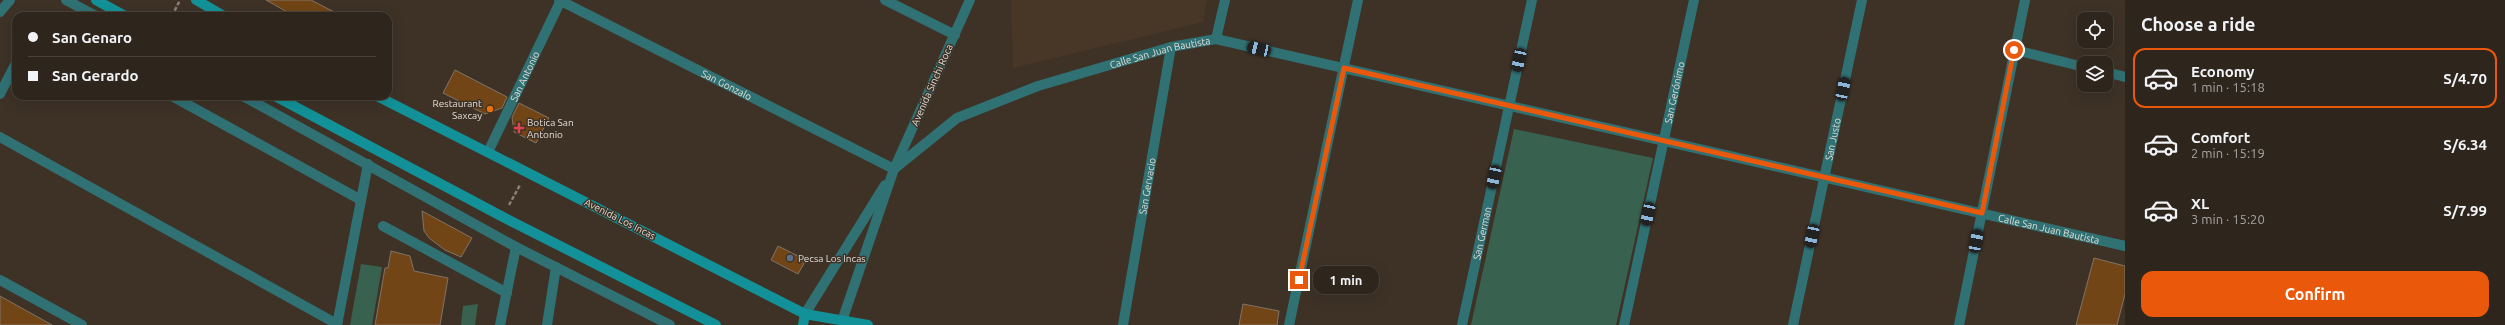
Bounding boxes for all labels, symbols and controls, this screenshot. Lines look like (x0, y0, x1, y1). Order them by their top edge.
map controls (2077, 12, 2113, 92)
button: locate (2077, 12, 2113, 48)
text: Choose a ride (2141, 14, 2255, 34)
text: San Genaro (52, 29, 132, 46)
street label: Calle San Juan Bautista (1108, 35, 1211, 70)
car (1246, 40, 1272, 58)
route start (2005, 41, 2023, 59)
street label: Avenida Sinchi Roca (909, 42, 955, 128)
car (1511, 47, 1527, 73)
street label: San Antonio (508, 49, 541, 103)
button: layers (2077, 56, 2113, 92)
street label: San Gerónimo (1662, 60, 1686, 124)
icon: car (2143, 60, 2179, 96)
text: Economy (2191, 63, 2255, 80)
text: San Gerardo (52, 67, 138, 84)
street label: San Gonzalo (700, 67, 754, 102)
text: S/4.70 (2443, 70, 2487, 87)
car (1835, 76, 1851, 102)
text: 1 min · 15:18 (2191, 80, 2265, 94)
place label: Restaurant Saxcay (433, 98, 482, 121)
marker: Restaurant Saxcay (485, 104, 495, 114)
place label: Botica San Antonio (527, 117, 574, 140)
street label: San Justo (1823, 117, 1842, 161)
marker: Botica San Antonio (514, 123, 524, 133)
icon: car (2143, 126, 2179, 162)
text: Comfort (2191, 129, 2250, 146)
text: S/6.34 (2443, 136, 2487, 153)
text: 2 min · 15:19 (2191, 146, 2265, 160)
street label: San Gervacio (1137, 157, 1157, 215)
car (1486, 164, 1502, 190)
icon: car (2143, 192, 2179, 228)
text: XL (2191, 195, 2209, 212)
street label: Avenida Los Incas (583, 196, 657, 242)
car (1640, 201, 1656, 227)
text: S/7.99 (2443, 202, 2487, 219)
street label: San German (1471, 206, 1493, 261)
street label: Calle San Juan Bautista (1997, 212, 2101, 246)
text: 3 min · 15:20 (2191, 212, 2265, 226)
car (1804, 223, 1820, 249)
car (1968, 228, 1984, 254)
marker: Pecsa Los Incas (785, 253, 795, 263)
place label: Pecsa Los Incas (798, 253, 866, 264)
callout: 1 min (1313, 266, 1379, 294)
route end (1290, 271, 1308, 289)
button: Confirm (2141, 271, 2489, 317)
text: 1 min (1330, 273, 1362, 287)

